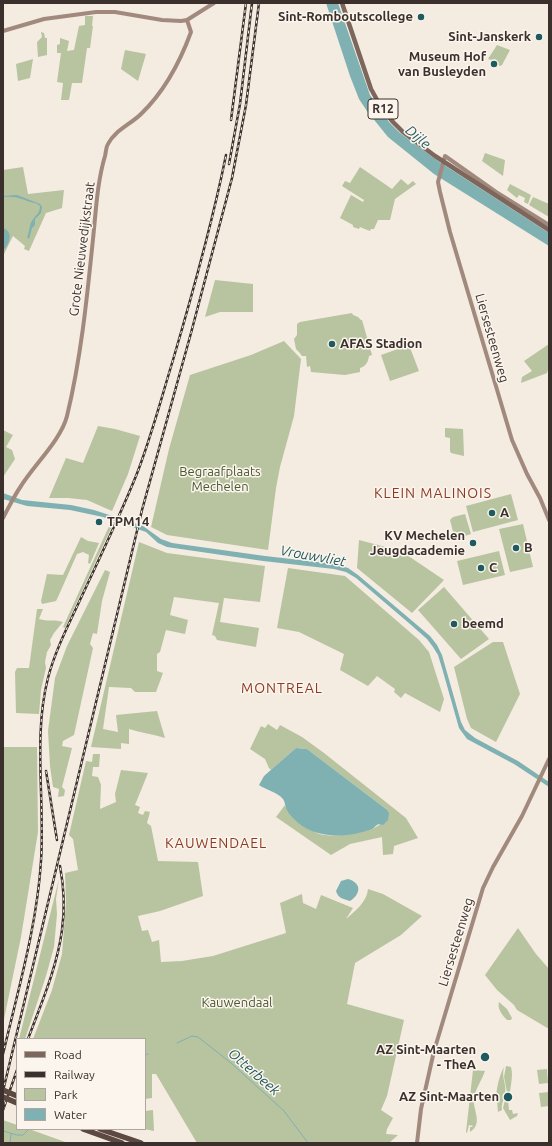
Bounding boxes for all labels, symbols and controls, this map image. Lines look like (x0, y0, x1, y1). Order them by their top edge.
place label: Sint-Romboutscollege (278, 9, 413, 25)
marker: Sint-Romboutscollege (416, 12, 426, 22)
place label: Sint-Janskerk (448, 29, 531, 45)
marker: Sint-Janskerk (534, 32, 544, 42)
place label: Museum Hof van Busleyden (398, 49, 486, 80)
marker: Museum Hof van Busleyden (489, 59, 499, 69)
road number: R12 (368, 99, 398, 119)
water label: Dijle (402, 122, 434, 152)
street label: Grote Nieuwedijkstraat (66, 181, 98, 317)
street label: Liersesteenweg (472, 292, 512, 384)
place label: AFAS Stadion (340, 336, 422, 352)
marker: AFAS Stadion (327, 339, 337, 349)
park label: Begraafplaats Mechelen (179, 464, 261, 495)
district label: KLEIN MALINOIS (374, 485, 492, 501)
place label: A (500, 505, 509, 521)
marker: A (487, 508, 497, 518)
place label: TPM14 (107, 514, 149, 530)
marker: TPM14 (94, 517, 104, 527)
place label: KV Mechelen Jeugdacademie (370, 528, 465, 559)
marker: KV Mechelen Jeugdacademie (468, 538, 478, 548)
place label: B (524, 540, 533, 556)
water label: Vrouwvliet (279, 542, 347, 570)
marker: B (511, 543, 521, 553)
place label: C (489, 560, 497, 576)
marker: C (476, 563, 486, 573)
place label: beemd (462, 616, 504, 632)
marker: beemd (449, 619, 459, 629)
district label: MONTREAL (241, 680, 323, 696)
district label: KAUWENDAEL (165, 835, 267, 851)
street label: Liersesteenweg (435, 896, 477, 988)
park label: Kauwendaal (201, 995, 273, 1011)
legend (16, 1038, 146, 1130)
place label: AZ Sint-Maarten - TheA (376, 1042, 476, 1073)
water label: Otterbeek (225, 1045, 283, 1099)
text: Road (54, 1048, 82, 1061)
marker: AZ Sint-Maarten - TheA (479, 1051, 491, 1063)
text: Railway (54, 1068, 95, 1081)
text: Park (54, 1088, 78, 1101)
place label: AZ Sint-Maarten (399, 1089, 499, 1105)
marker: AZ Sint-Maarten (502, 1091, 514, 1103)
text: Water (54, 1108, 87, 1121)

